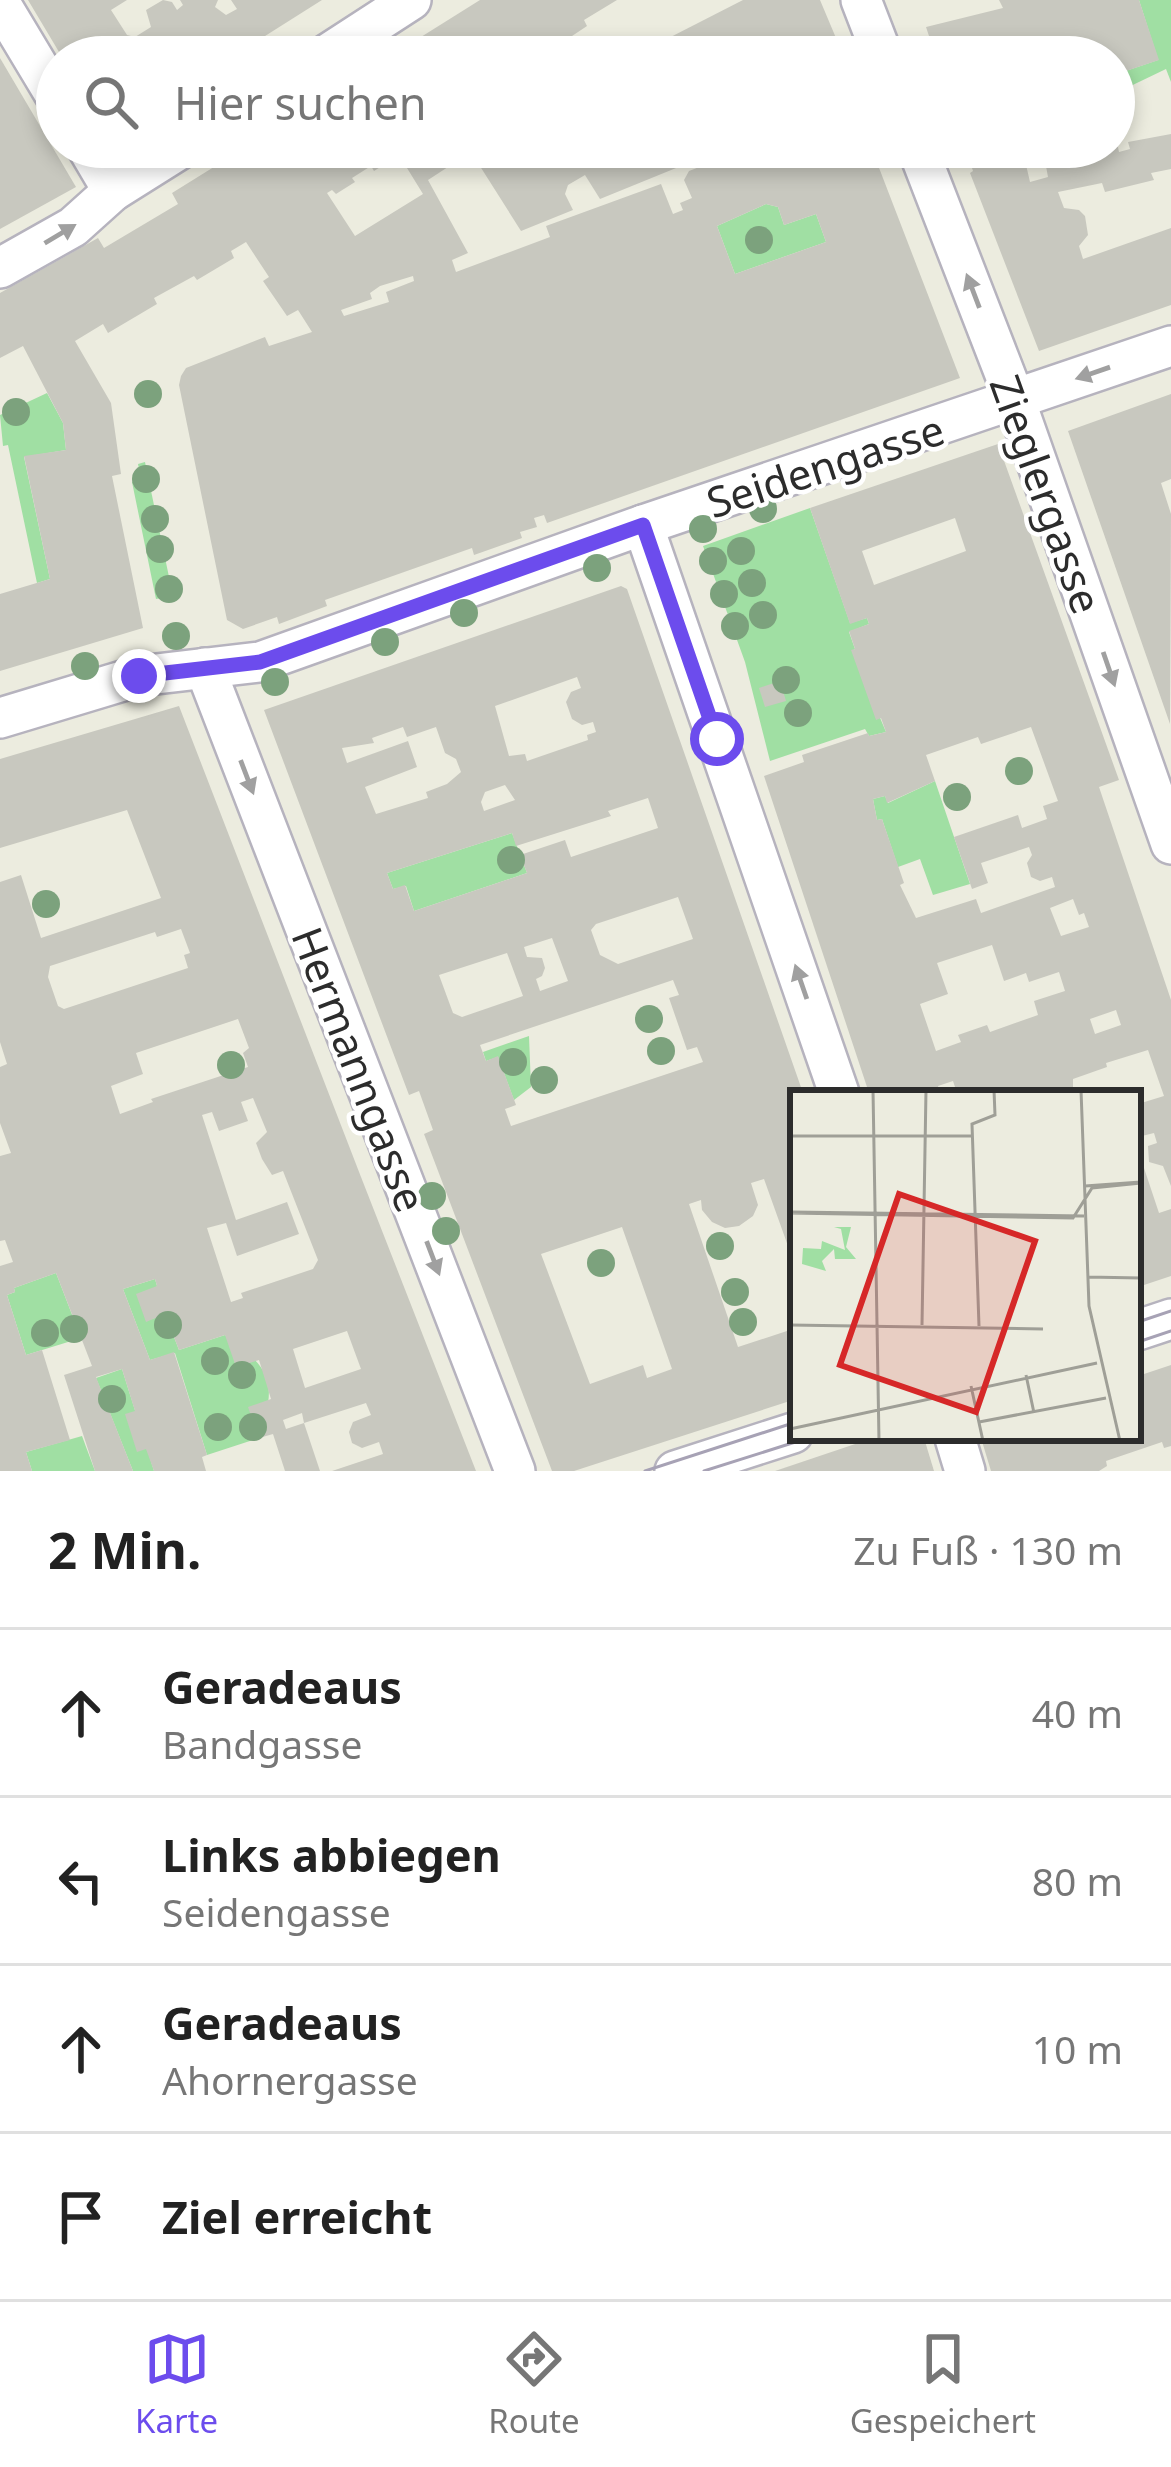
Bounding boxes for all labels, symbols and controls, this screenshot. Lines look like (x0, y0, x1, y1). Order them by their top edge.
search box (36, 36, 1135, 168)
icon: search (78, 69, 144, 135)
text: Hier suchen (174, 72, 427, 133)
one-way arrow (43, 224, 77, 245)
one-way arrow (962, 273, 981, 309)
one-way arrow (1075, 365, 1111, 383)
street label: Zieglergasse (978, 367, 1116, 621)
street label: Seidengasse (699, 400, 951, 530)
route end (112, 649, 166, 703)
one-way arrow (1101, 651, 1120, 688)
route start (690, 712, 744, 766)
one-way arrow (239, 759, 258, 795)
street label: Hermanngasse (280, 919, 440, 1219)
one-way arrow (791, 964, 809, 1000)
inset map (790, 1090, 1141, 1441)
one-way arrow (424, 1241, 443, 1277)
text: 2 Min. (48, 1514, 201, 1584)
text: Zu Fuß · 130 m (853, 1523, 1123, 1576)
text: Geradeaus (162, 1656, 402, 1717)
icon: ahead (48, 1680, 114, 1746)
text: 40 m (1032, 1686, 1123, 1739)
text: Bandgasse (162, 1717, 363, 1770)
text: Links abbiegen (162, 1824, 501, 1885)
icon: left (48, 1848, 114, 1914)
text: 80 m (1032, 1854, 1123, 1907)
text: Seidengasse (162, 1885, 391, 1938)
text: Geradeaus (162, 1992, 402, 2053)
icon: ahead (48, 2016, 114, 2082)
text: 10 m (1032, 2022, 1123, 2075)
text: Ahornergasse (162, 2053, 418, 2106)
icon: arrive (48, 2184, 114, 2250)
text: Ziel erreicht (162, 2186, 432, 2247)
tab: Karte (135, 2326, 218, 2443)
tab: Route (488, 2326, 580, 2443)
tab: Gespeichert (850, 2326, 1036, 2443)

